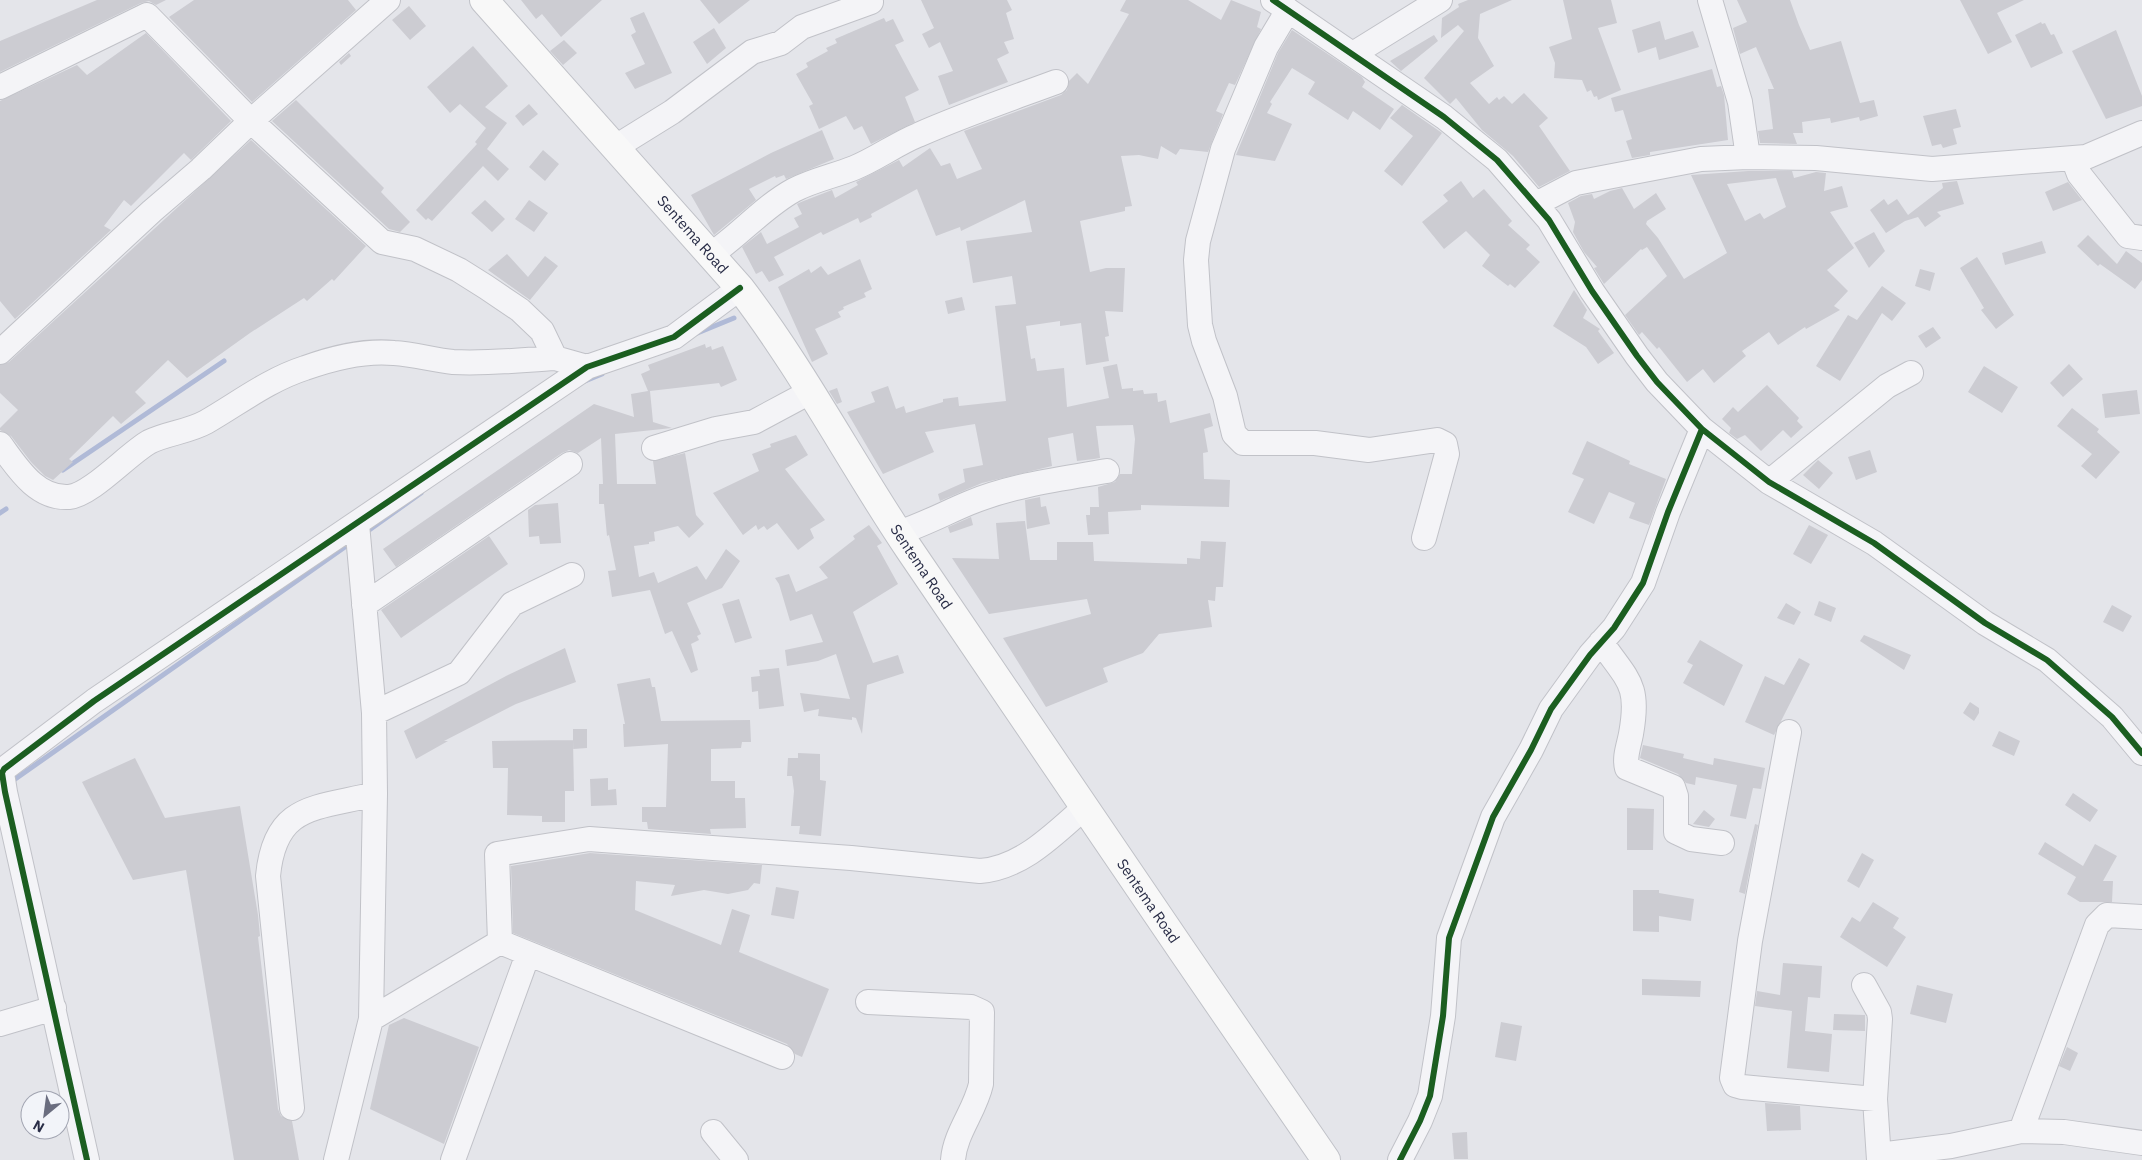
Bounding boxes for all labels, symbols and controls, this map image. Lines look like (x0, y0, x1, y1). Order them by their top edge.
street label: Sentema Road (653, 191, 733, 277)
street label: Sentema Road (886, 521, 957, 613)
street label: Sentema Road (1113, 855, 1184, 947)
north arrow (20, 1090, 70, 1140)
text: N (30, 1116, 47, 1137)

